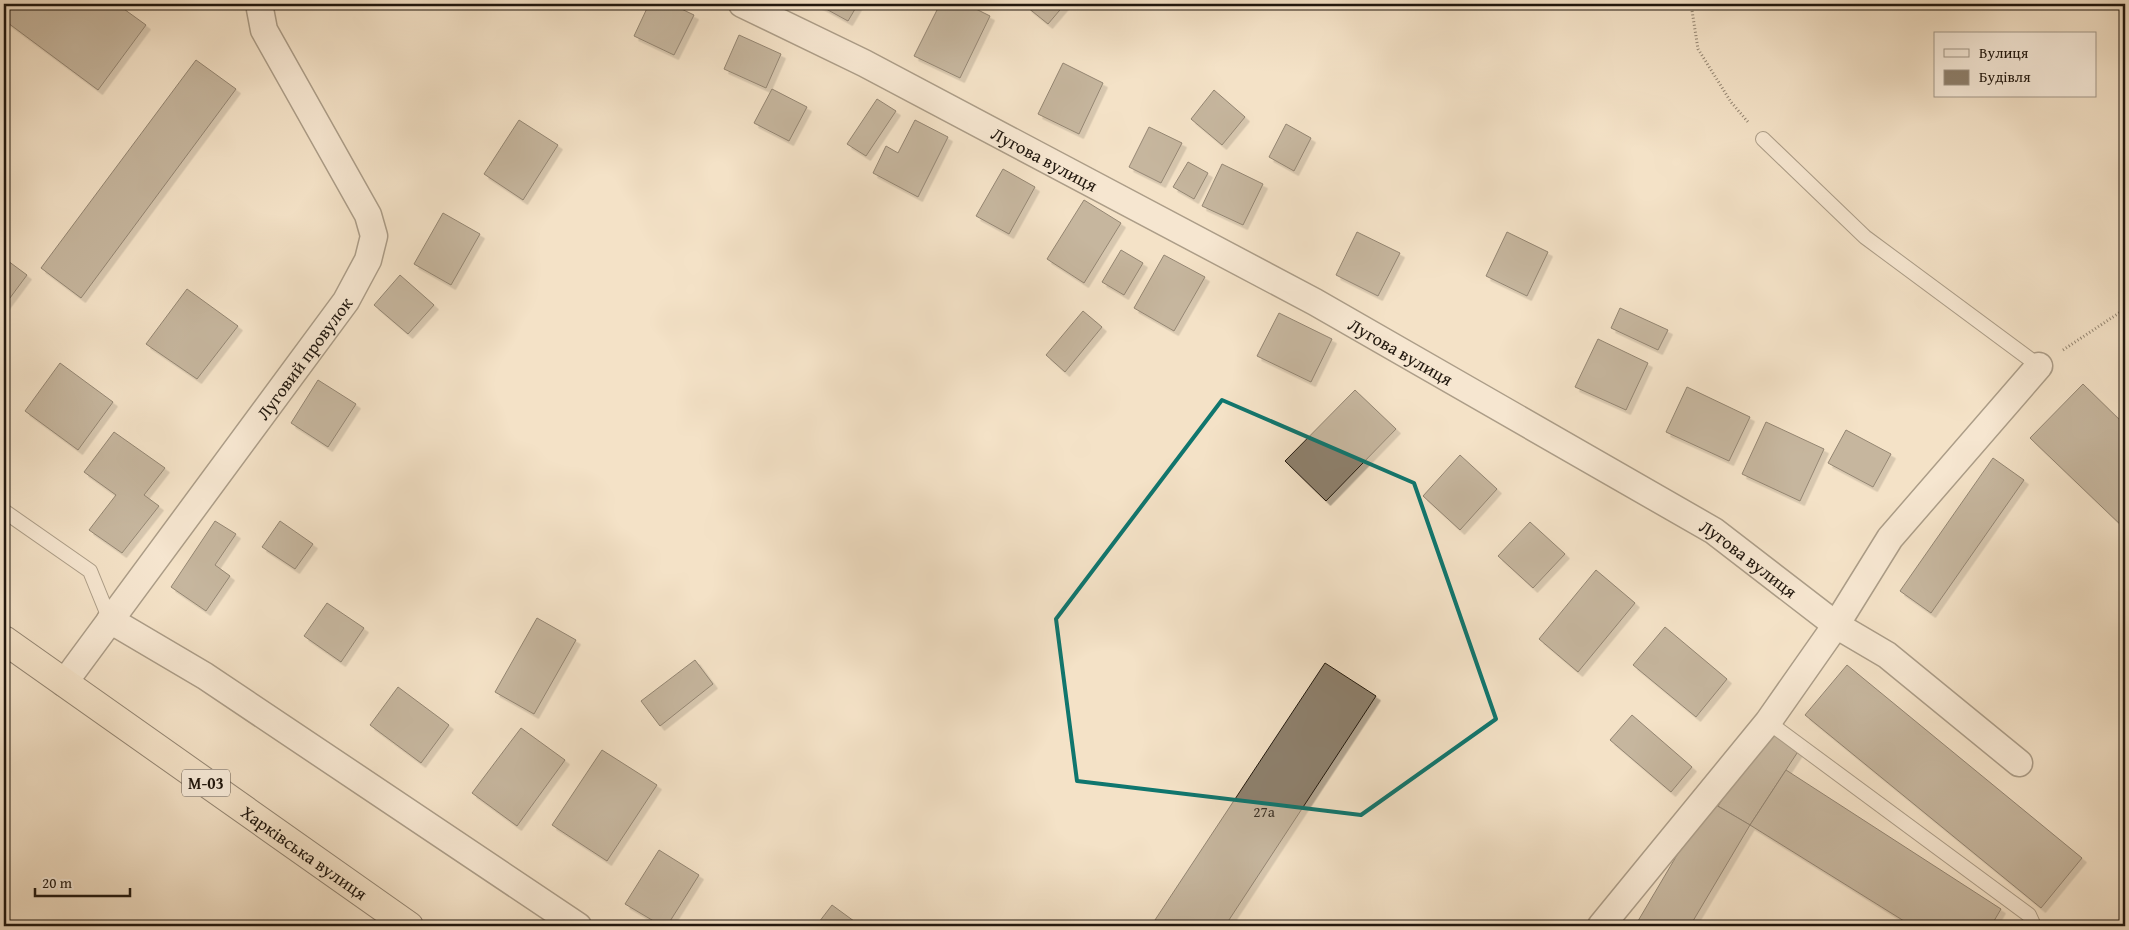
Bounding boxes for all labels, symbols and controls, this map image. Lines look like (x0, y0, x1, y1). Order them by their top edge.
legend (1934, 32, 2096, 98)
text: Вулиця (1979, 42, 2029, 63)
text: Будівля (1979, 66, 2031, 87)
street label: Лугова вулиця (987, 119, 1103, 198)
street label: Луговий провулок (249, 290, 359, 425)
street label: Лугова вулиця (1344, 311, 1458, 392)
street label: Лугова вулиця (1695, 512, 1803, 604)
road number: М-03 (182, 770, 230, 796)
street label: Харківська вулиця (236, 798, 373, 906)
house number: 27а (1253, 801, 1276, 822)
scale bar (35, 865, 130, 897)
text: 20 m (42, 872, 73, 893)

